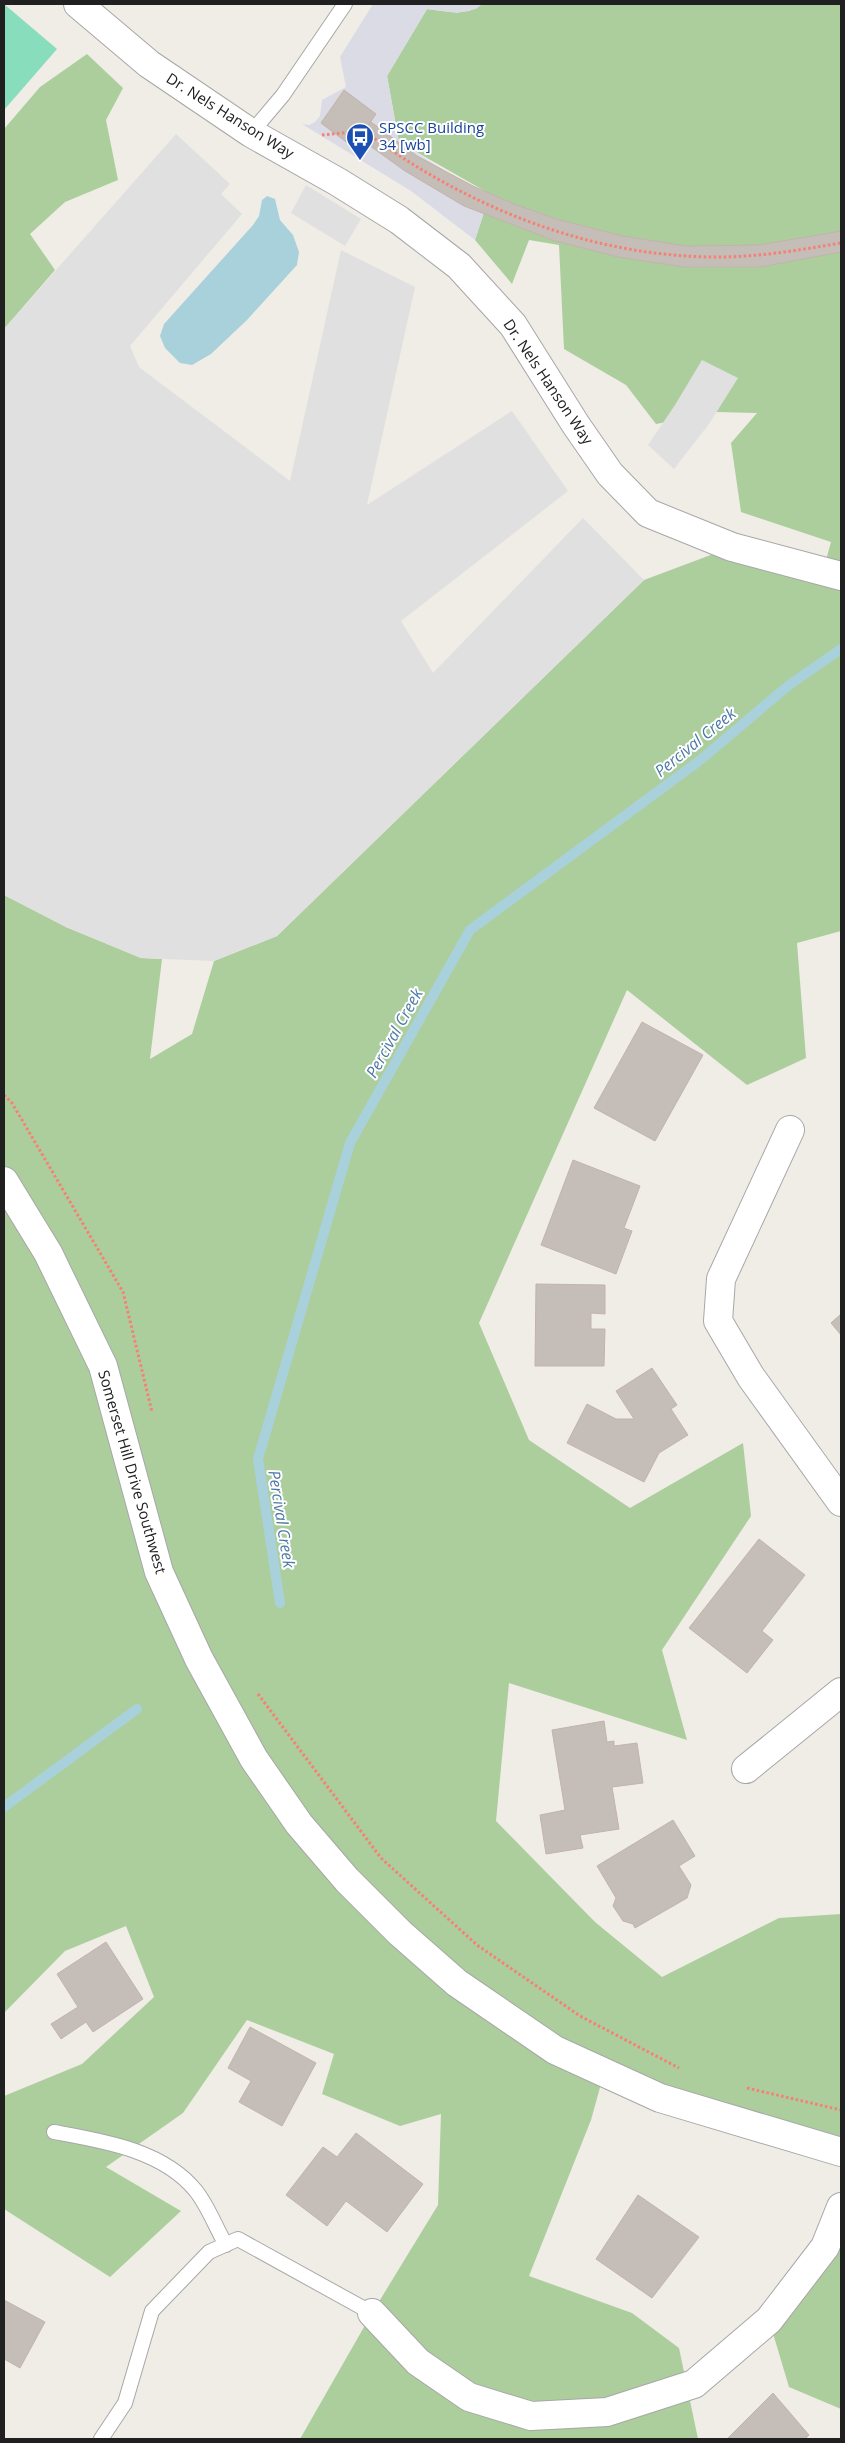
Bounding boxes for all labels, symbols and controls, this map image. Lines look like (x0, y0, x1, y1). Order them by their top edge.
street label: Dr. Nels Hanson Way (163, 68, 299, 163)
place label: SPSCC Building 34 [wb] (379, 117, 484, 154)
bus stop icon: SPSCC Building 34 [wb] (345, 122, 375, 161)
street label: Dr. Nels Hanson Way (499, 315, 598, 448)
water label: Percival Creek (650, 702, 741, 782)
water label: Percival Creek (360, 983, 428, 1082)
street label: Somerset Hill Drive Southwest (94, 1368, 172, 1576)
water label: Percival Creek (263, 1469, 301, 1571)

